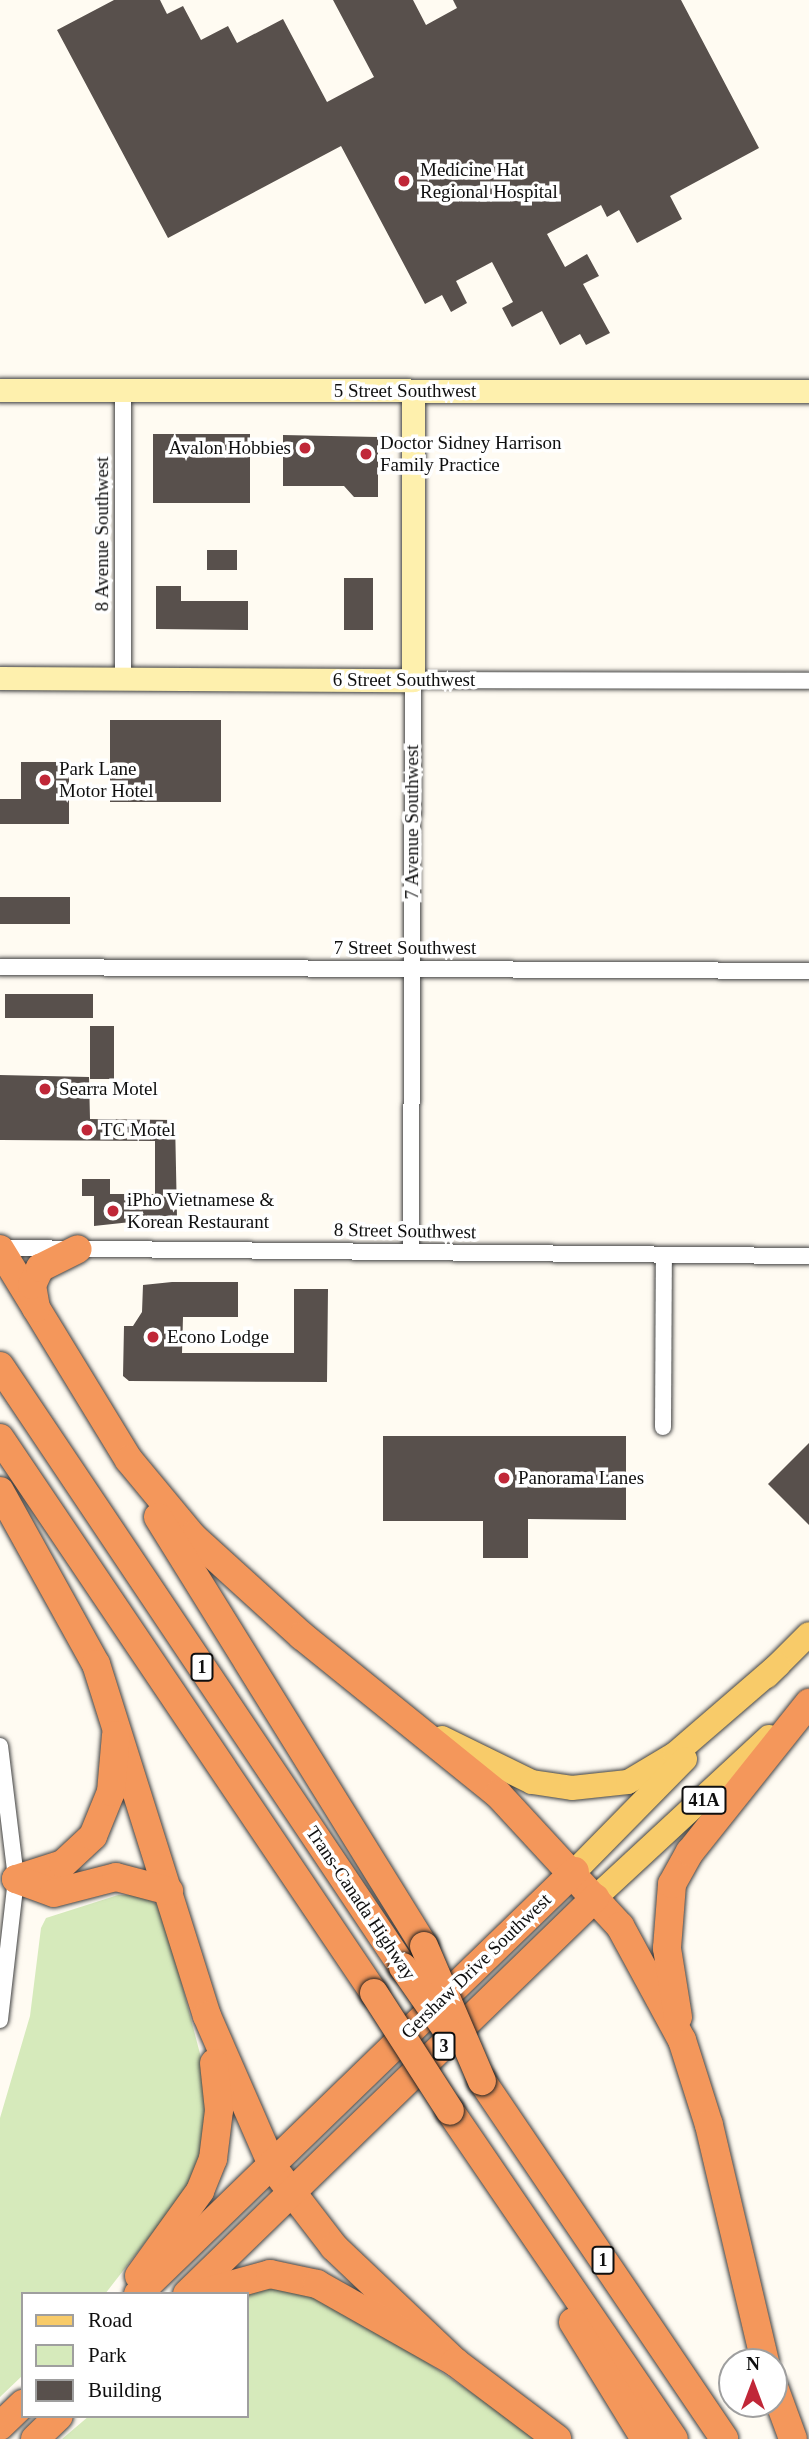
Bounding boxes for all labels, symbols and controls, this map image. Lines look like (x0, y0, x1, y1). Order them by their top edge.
place label: Medicine Hat Regional Hospital (420, 159, 558, 203)
marker: Medicine Hat Regional Hospital (394, 171, 414, 191)
street label: 5 Street Southwest (334, 380, 476, 402)
place label: Doctor Sidney Harrison Family Practice (380, 432, 562, 476)
place label: Avalon Hobbies (168, 437, 291, 459)
marker: Avalon Hobbies (297, 440, 313, 456)
marker: Doctor Sidney Harrison Family Practice (358, 446, 374, 462)
street label: 8 Avenue Southwest (91, 456, 113, 612)
street label: 6 Street Southwest (333, 669, 475, 691)
street label: 7 Avenue Southwest (401, 744, 423, 900)
place label: Park Lane Motor Hotel (59, 758, 153, 802)
marker: Park Lane Motor Hotel (37, 772, 53, 788)
street label: 7 Street Southwest (334, 937, 476, 959)
place label: Searra Motel (59, 1078, 158, 1100)
marker: Searra Motel (37, 1081, 53, 1097)
place label: TC Motel (101, 1119, 175, 1141)
marker: TC Motel (79, 1122, 95, 1138)
place label: iPho Vietnamese & Korean Restaurant (127, 1189, 275, 1233)
marker: iPho Vietnamese & Korean Restaurant (105, 1203, 121, 1219)
street label: 8 Street Southwest (334, 1218, 476, 1244)
place label: Econo Lodge (167, 1326, 269, 1348)
marker: Econo Lodge (145, 1329, 161, 1345)
place label: Panorama Lanes (518, 1467, 644, 1489)
marker: Panorama Lanes (496, 1470, 512, 1486)
road number: 1 (190, 1652, 214, 1682)
road number: 41A (681, 1786, 727, 1814)
street label: Trans-Canada Highway (301, 1822, 421, 1984)
street label: Gershaw Drive Southwest (396, 1889, 556, 2043)
road number: 3 (432, 2032, 456, 2060)
road number: 1 (591, 2246, 615, 2274)
legend (21, 2292, 248, 2418)
text: Road (88, 2308, 132, 2332)
text: Park (88, 2343, 127, 2367)
north arrow (718, 2348, 788, 2418)
text: N (746, 2353, 760, 2374)
text: Building (88, 2378, 162, 2402)

